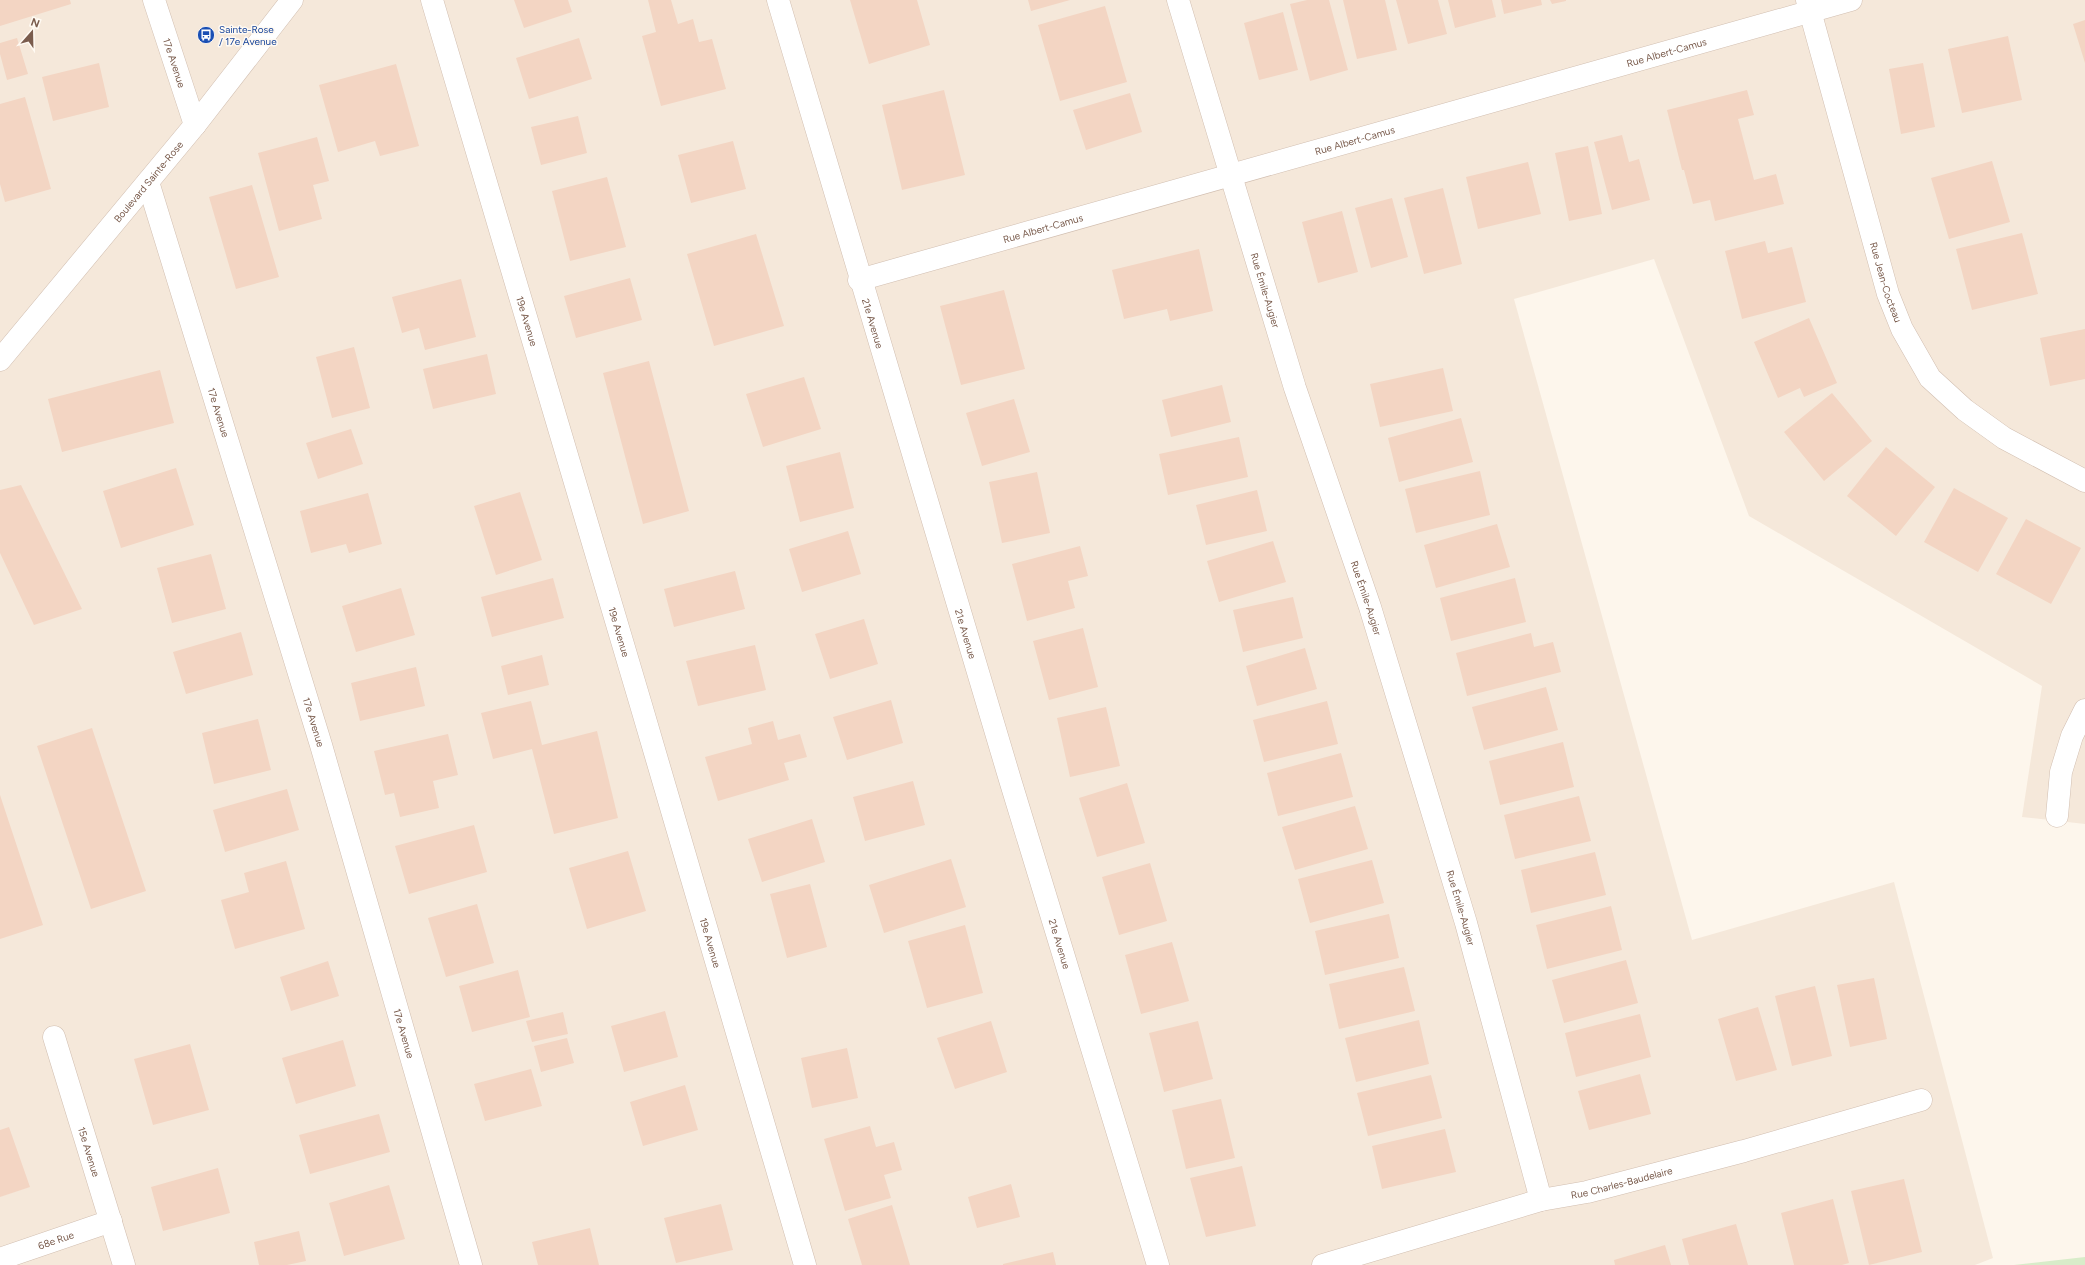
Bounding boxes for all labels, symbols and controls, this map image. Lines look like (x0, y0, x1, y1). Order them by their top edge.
north arrow (12, 12, 52, 52)
text: N (29, 16, 41, 31)
place label: Sainte-Rose / 17e Avenue (219, 23, 277, 48)
bus stop icon: Sainte-Rose / 17e Avenue (196, 25, 216, 45)
street label: Rue Albert-Camus (1625, 35, 1708, 70)
street label: 17e Avenue (160, 36, 188, 90)
street label: Rue Albert-Camus (1313, 123, 1397, 158)
street label: Boulevard Sainte-Rose (111, 138, 186, 225)
street label: Rue Albert-Camus (1001, 211, 1085, 246)
street label: Rue Jean-Cocteau (1867, 241, 1905, 324)
street label: Rue Émile-Augier (1248, 251, 1283, 330)
street label: 19e Avenue (513, 295, 540, 348)
street label: 21e Avenue (859, 297, 886, 351)
street label: 17e Avenue (205, 386, 232, 439)
street label: Rue Émile-Augier (1348, 559, 1384, 638)
street label: 19e Avenue (605, 605, 633, 659)
street label: 21e Avenue (952, 607, 979, 661)
street label: 17e Avenue (300, 696, 327, 749)
street label: Rue Émile-Augier (1443, 869, 1478, 948)
street label: 19e Avenue (697, 916, 724, 970)
street label: 21e Avenue (1046, 917, 1073, 971)
street label: 17e Avenue (390, 1007, 417, 1060)
street label: 15e Avenue (75, 1125, 103, 1179)
street label: Rue Charles-Baudelaire (1570, 1164, 1674, 1202)
street label: 68e Rue (36, 1228, 76, 1253)

